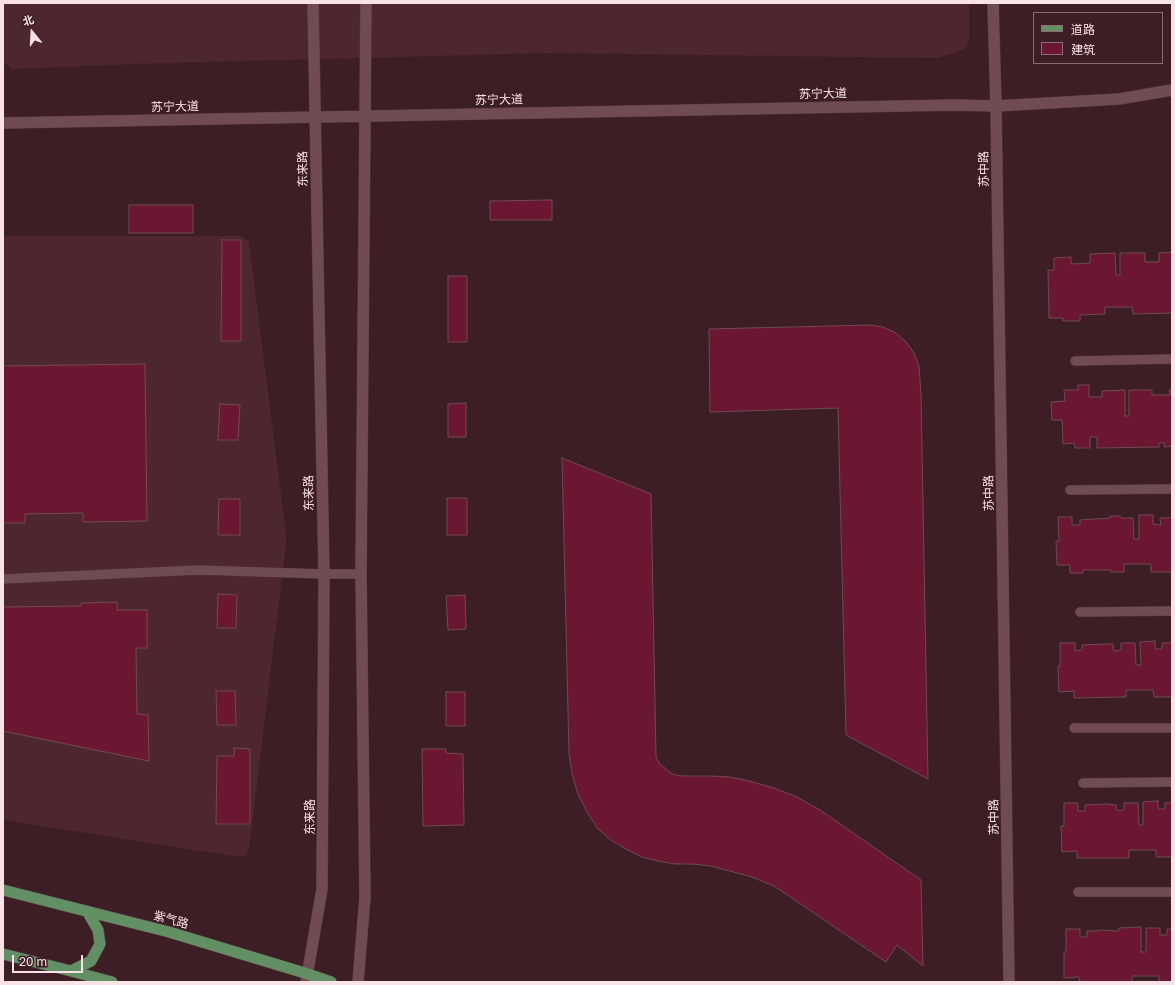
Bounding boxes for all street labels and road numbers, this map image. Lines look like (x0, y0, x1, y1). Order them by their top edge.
street label: 苏宁大道 (799, 86, 847, 102)
street label: 苏宁大道 (475, 92, 523, 108)
street label: 苏宁大道 (151, 99, 199, 115)
street label: 东来路 (295, 151, 311, 187)
street label: 苏中路 (976, 151, 992, 187)
street label: 东来路 (301, 475, 317, 511)
street label: 苏中路 (981, 475, 997, 511)
street label: 东来路 (303, 799, 317, 835)
street label: 苏中路 (986, 799, 1002, 835)
street label: 紫气路 (152, 908, 190, 932)

